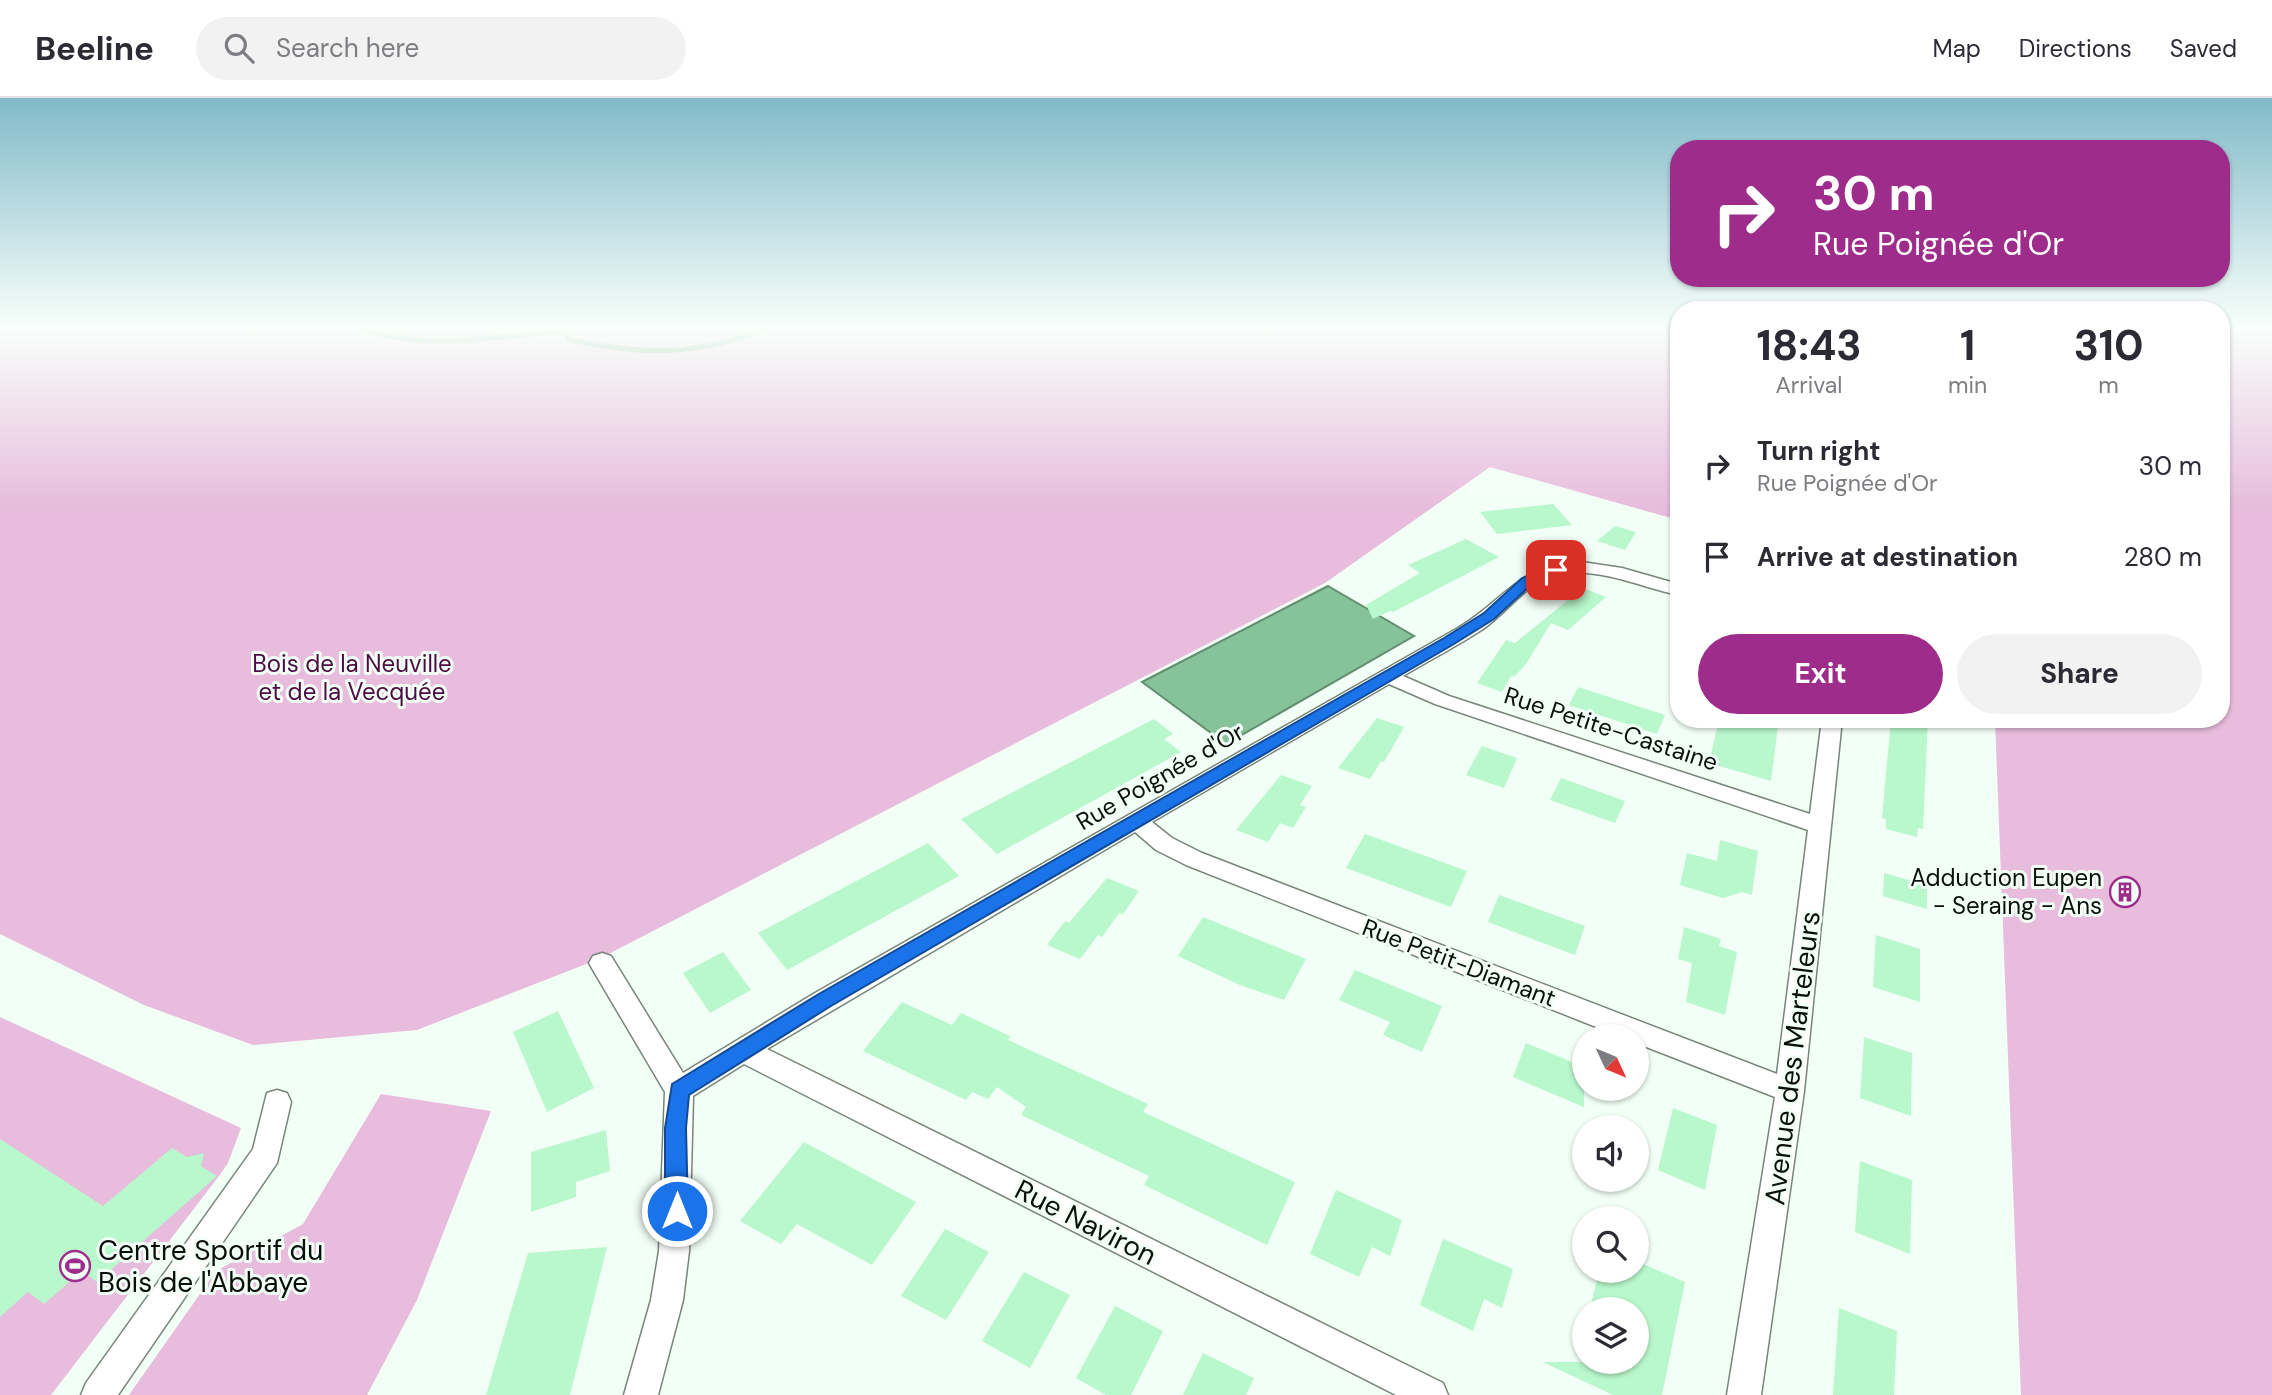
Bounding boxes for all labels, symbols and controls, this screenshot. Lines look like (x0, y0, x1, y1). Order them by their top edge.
search box (196, 17, 686, 80)
text: Beeline (35, 27, 154, 70)
icon: search (220, 29, 258, 67)
text: Search here (276, 31, 419, 65)
text: Map (1933, 33, 1981, 64)
text: Directions (2019, 33, 2132, 64)
text: Saved (2170, 33, 2237, 64)
text: 30 m (1813, 161, 1935, 225)
icon: right (1698, 168, 1789, 259)
text: Rue Poignée d'Or (1813, 223, 2064, 265)
text: 18:43 (1756, 318, 1862, 373)
text: 1 (1960, 318, 1975, 373)
text: 310 (2074, 318, 2144, 373)
text: Arrival (1776, 370, 1843, 400)
text: min (1948, 370, 1987, 400)
text: m (2098, 370, 2119, 400)
text: Turn right (1757, 434, 1881, 468)
icon: right (1698, 447, 1736, 485)
text: 30 m (2139, 449, 2202, 483)
text: Rue Poignée d'Or (1757, 468, 1938, 498)
icon: arrive (1698, 538, 1736, 576)
pin (1526, 540, 1586, 600)
text: Arrive at destination (1757, 540, 2018, 574)
text: 280 m (2124, 540, 2202, 574)
icon: arrive (1537, 551, 1575, 589)
button: Exit (1698, 634, 1943, 714)
button: Share (1957, 634, 2202, 714)
park label: Bois de la Neuville et de la Vecquée (252, 648, 452, 707)
street label: Rue Petite-Castaine (1500, 679, 1722, 778)
street label: Rue Poignée d'Or (1070, 716, 1249, 837)
place label: Adduction Eupen - Seraing - Ans (1910, 862, 2102, 921)
building icon: Adduction Eupen - Seraing - Ans (2108, 875, 2142, 909)
street label: Avenue des Marteleurs (1756, 909, 1829, 1207)
street label: Rue Petit-Diamant (1358, 911, 1560, 1014)
north arrow (1572, 1024, 1648, 1101)
map controls (1572, 1024, 1649, 1374)
button: sound (1572, 1115, 1649, 1192)
street label: Rue Naviron (1009, 1171, 1163, 1274)
position arrow (640, 1174, 714, 1248)
button: search (1572, 1206, 1649, 1283)
place label: Centre Sportif du Bois de l'Abbaye (98, 1232, 323, 1301)
sports icon: Centre Sportif du Bois de l'Abbaye (58, 1249, 92, 1283)
button: layers (1572, 1297, 1649, 1374)

